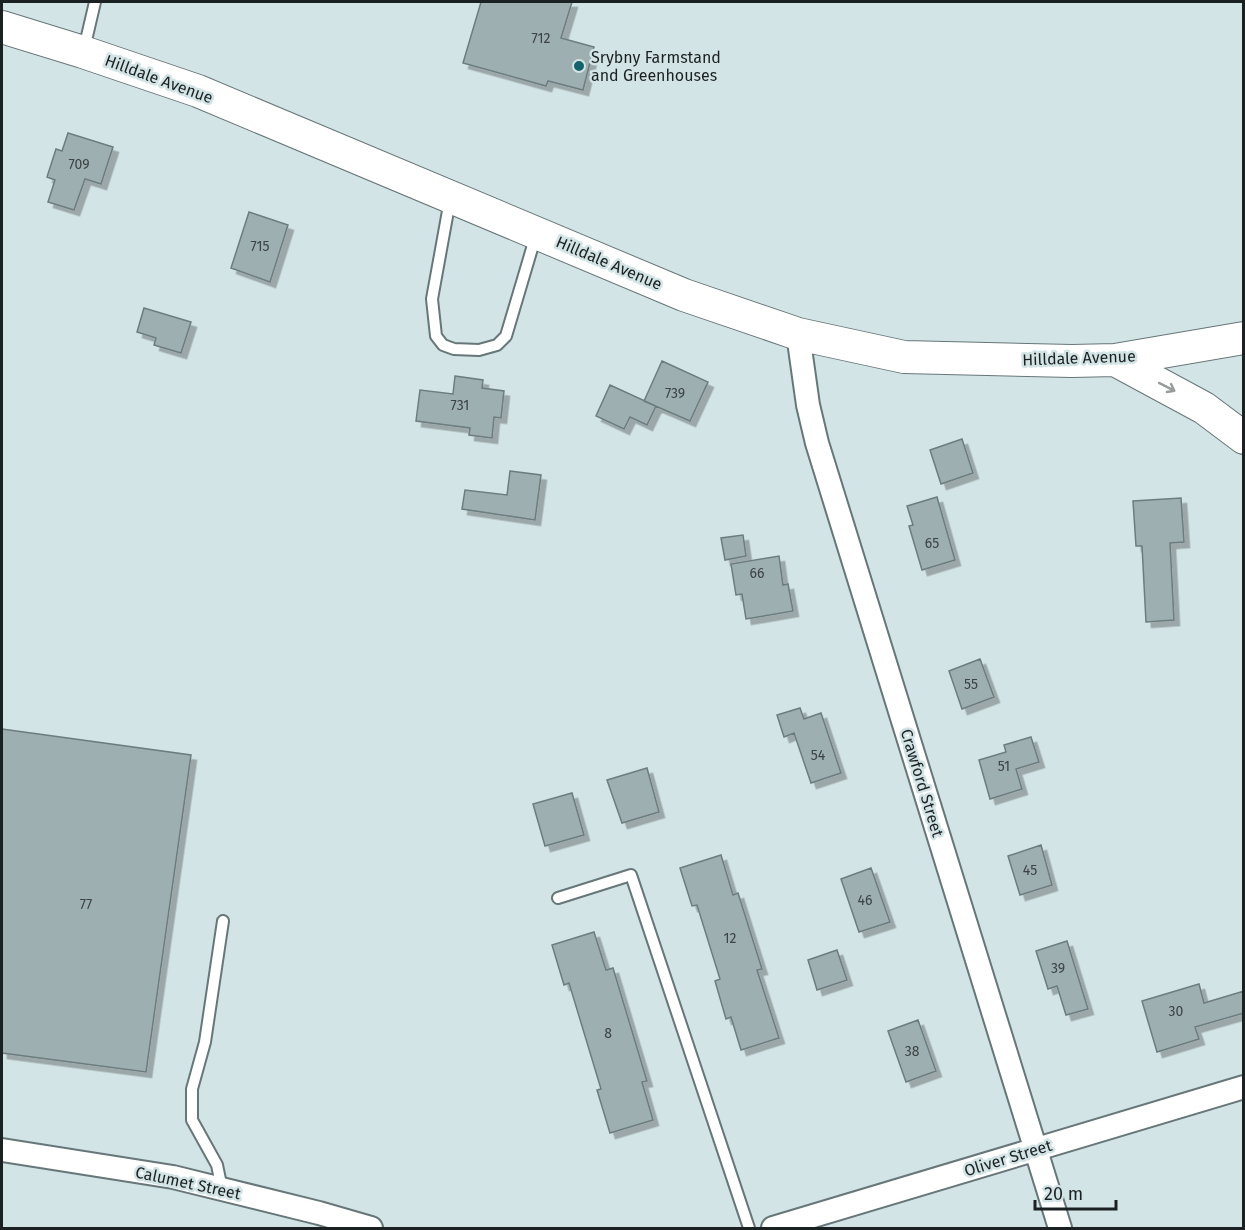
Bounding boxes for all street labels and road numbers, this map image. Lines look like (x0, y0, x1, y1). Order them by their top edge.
street label: Hilldale Avenue (102, 51, 216, 107)
street label: Hilldale Avenue (553, 232, 665, 294)
street label: Hilldale Avenue (1022, 347, 1136, 369)
street label: Crawford Street (897, 727, 948, 839)
street label: Oliver Street (962, 1136, 1054, 1180)
street label: Calumet Street (134, 1163, 243, 1203)

